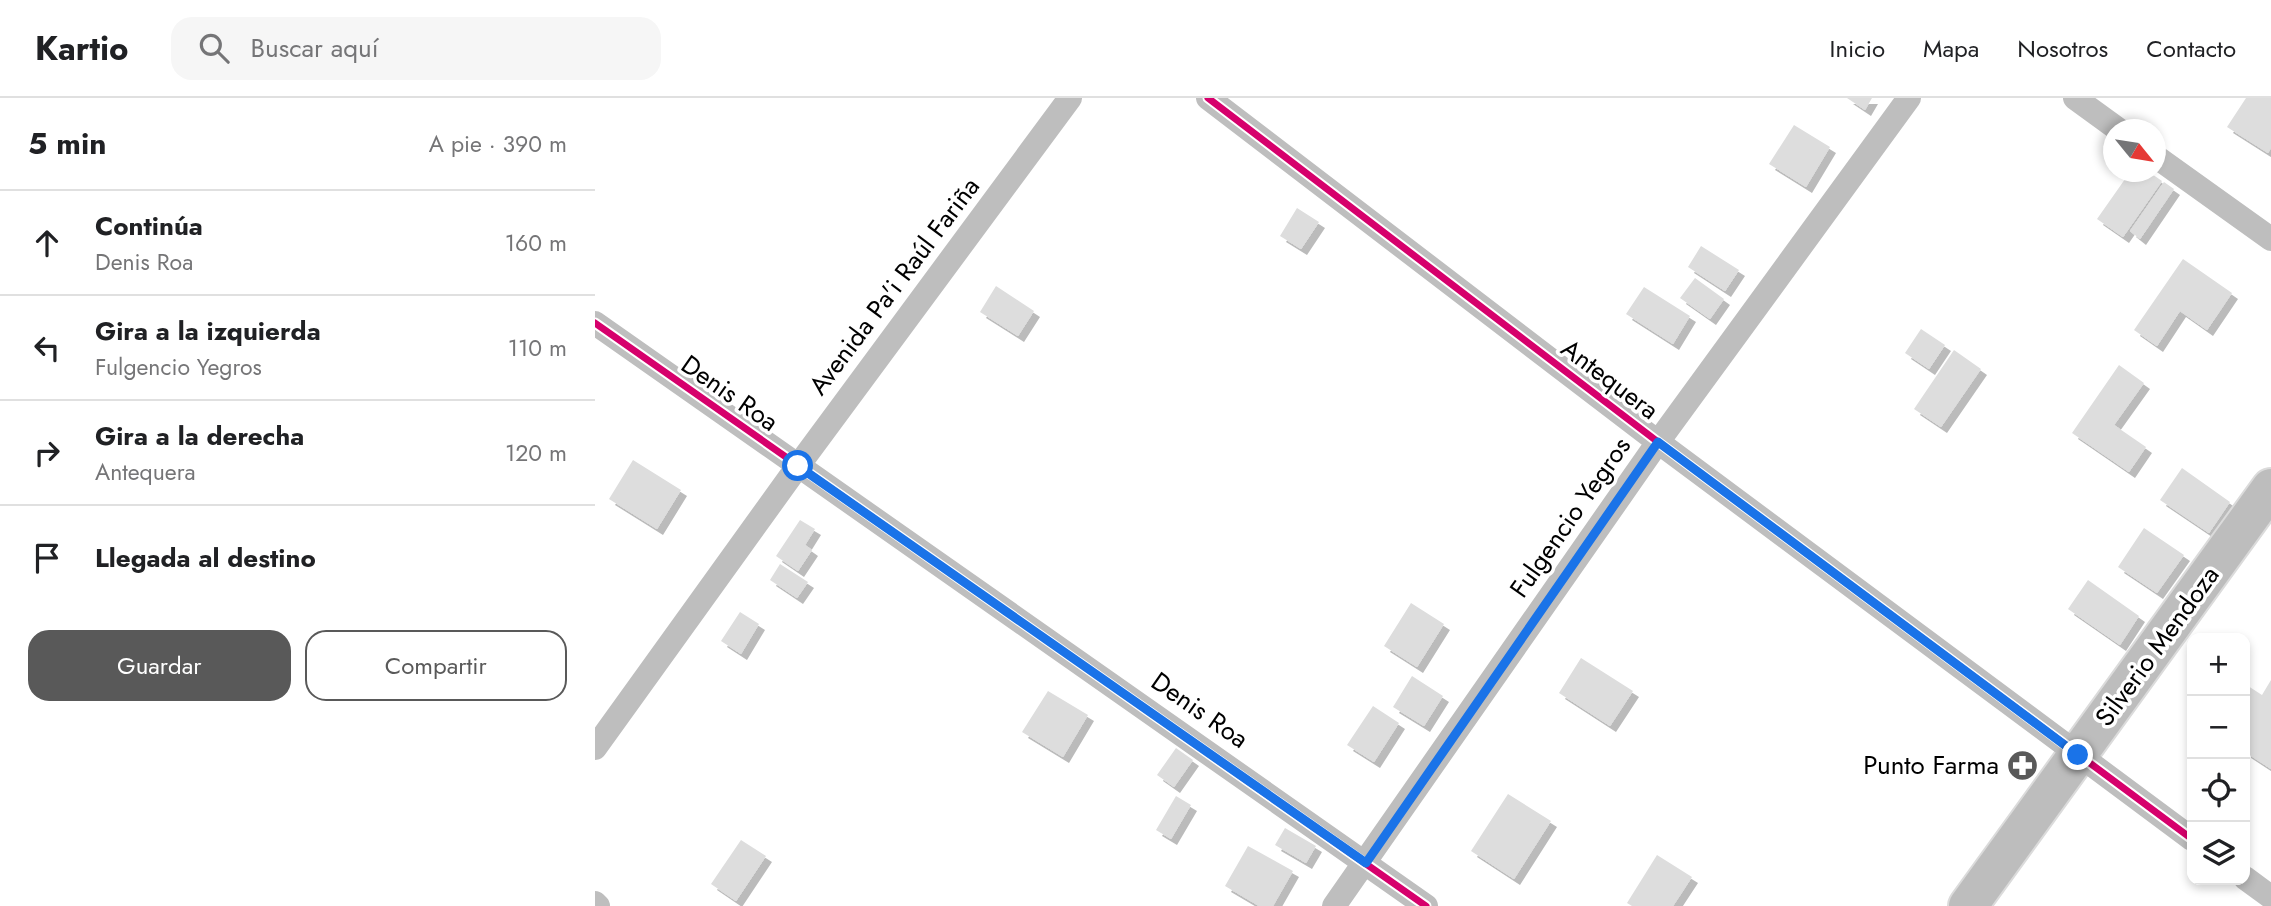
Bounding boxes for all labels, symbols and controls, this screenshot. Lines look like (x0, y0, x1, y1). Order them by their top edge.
search box (171, 17, 661, 80)
text: Kartio (35, 25, 129, 72)
icon: search (195, 29, 233, 67)
text: Buscar aquí (251, 29, 379, 67)
text: Inicio (1830, 31, 1885, 66)
text: Mapa (1923, 31, 1979, 66)
text: Nosotros (2017, 31, 2108, 66)
text: Contacto (2146, 31, 2236, 66)
north arrow (2103, 119, 2166, 182)
text: 5 min (28, 122, 106, 165)
text: A pie · 390 m (429, 127, 567, 161)
street label: Avenida Pa'i Raúl Fariña (799, 169, 989, 403)
text: Continúa (95, 207, 203, 245)
icon: ahead (28, 224, 66, 262)
text: 160 m (505, 226, 567, 260)
text: Denis Roa (95, 245, 193, 279)
text: Gira a la izquierda (95, 312, 321, 350)
icon: left (28, 329, 66, 367)
street label: Antequera (1553, 330, 1667, 428)
text: 110 m (508, 331, 567, 365)
street label: Denis Roa (674, 346, 786, 440)
text: Fulgencio Yegros (95, 350, 262, 384)
text: Gira a la derecha (95, 417, 304, 455)
street label: Fulgencio Yegros (1500, 429, 1640, 605)
icon: right (28, 434, 66, 472)
text: 120 m (505, 436, 567, 470)
route start (782, 450, 813, 481)
text: Antequera (95, 455, 196, 489)
icon: arrive (28, 539, 66, 577)
text: Llegada al destino (95, 539, 316, 577)
street label: Silverio Mendoza (2086, 558, 2228, 734)
button: Guardar (28, 630, 291, 701)
button: Compartir (305, 630, 567, 701)
map controls (2187, 633, 2250, 885)
button: + (2187, 633, 2250, 696)
street label: Denis Roa (1144, 663, 1256, 757)
button: − (2187, 696, 2250, 759)
route end (2062, 739, 2093, 770)
place label: Punto Farma (1863, 746, 1999, 784)
pharmacy icon: Punto Farma (2005, 748, 2039, 782)
button: locate (2187, 759, 2250, 822)
button: layers (2187, 822, 2250, 885)

